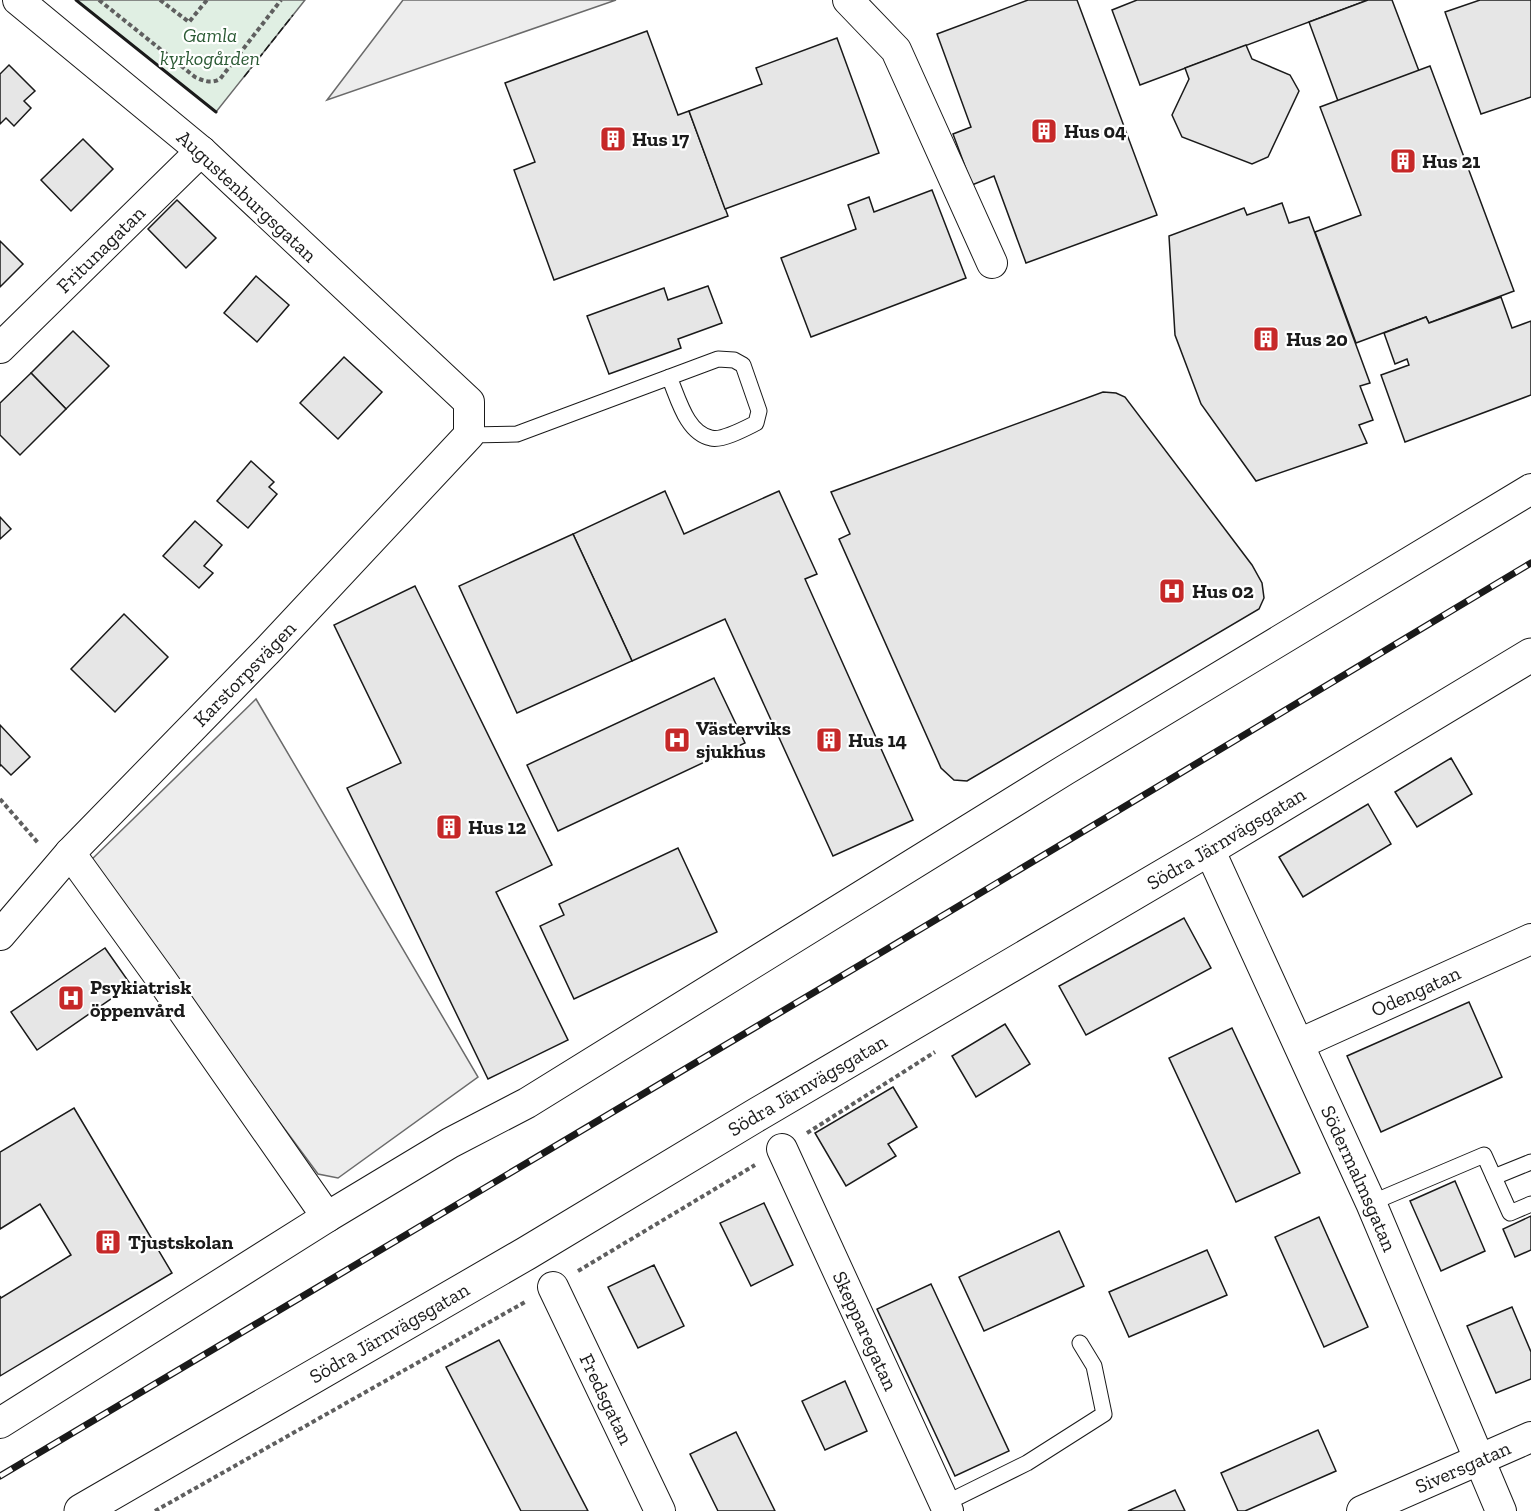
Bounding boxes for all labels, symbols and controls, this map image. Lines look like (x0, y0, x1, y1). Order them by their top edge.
park label: Gamla kyrkogården (160, 23, 260, 70)
building icon: Hus 04 (1029, 116, 1059, 146)
place label: Hus 04 (1064, 119, 1126, 143)
building icon: Hus 17 (598, 124, 628, 154)
street label: Augustenburgsgatan (172, 125, 322, 267)
place label: Hus 17 (632, 127, 689, 151)
building icon: Hus 21 (1388, 146, 1418, 176)
place label: Hus 21 (1422, 149, 1480, 173)
street label: Fritunagatan (52, 200, 150, 298)
building icon: Hus 20 (1251, 324, 1281, 354)
place label: Hus 20 (1286, 327, 1348, 351)
hospital icon: Hus 02 (1157, 576, 1187, 606)
place label: Hus 02 (1192, 579, 1254, 603)
street label: Karstorpsvägen (188, 616, 301, 731)
place label: Västerviks sjukhus (696, 716, 791, 763)
hospital icon: Västerviks sjukhus (662, 725, 692, 755)
building icon: Hus 14 (814, 725, 844, 755)
place label: Hus 14 (848, 728, 907, 752)
street label: Södra Järnvägsgatan (1142, 781, 1310, 895)
building icon: Hus 12 (434, 812, 464, 842)
place label: Hus 12 (468, 815, 527, 839)
street label: Odengatan (1367, 960, 1465, 1022)
place label: Psykiatrisk öppenvård (90, 975, 191, 1022)
hospital icon: Psykiatrisk öppenvård (56, 983, 86, 1013)
street label: Södra Järnvägsgatan (723, 1029, 892, 1141)
street label: Södermalmsgatan (1316, 1102, 1402, 1255)
building icon: Tjustskolan (93, 1227, 123, 1257)
place label: Tjustskolan (128, 1230, 234, 1254)
street label: Skepparegatan (828, 1267, 903, 1395)
street label: Södra Järnvägsgatan (305, 1277, 474, 1388)
street label: Fredsgatan (575, 1350, 639, 1449)
street label: Siversgatan (1411, 1435, 1515, 1498)

